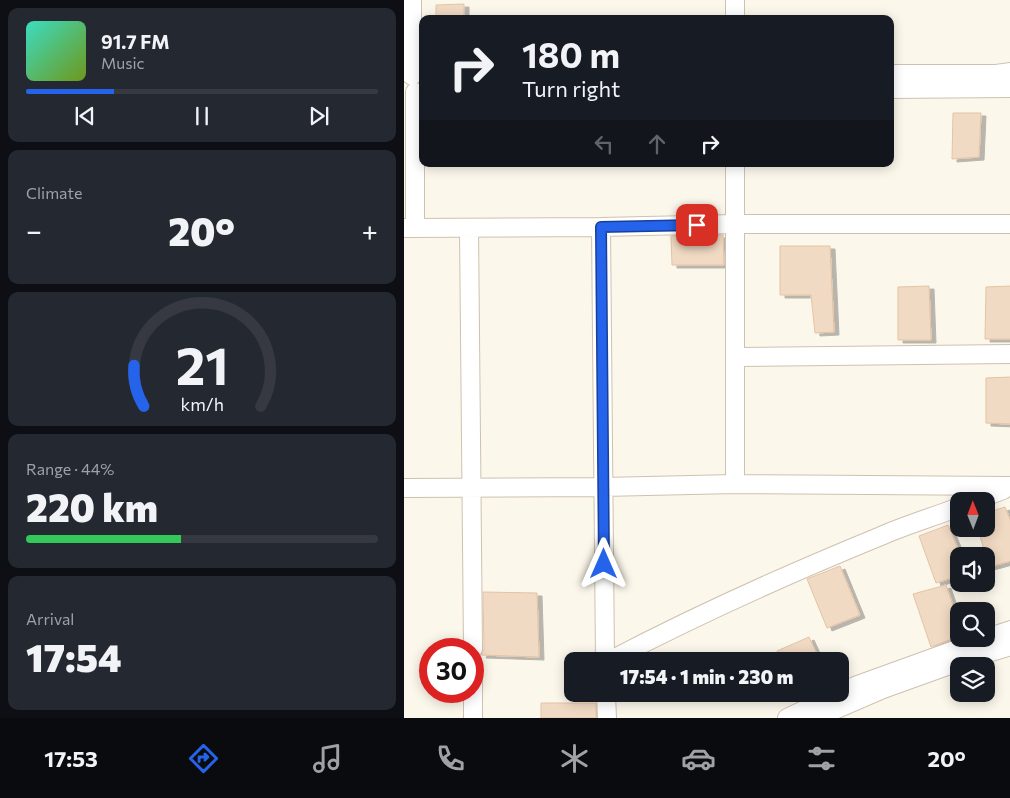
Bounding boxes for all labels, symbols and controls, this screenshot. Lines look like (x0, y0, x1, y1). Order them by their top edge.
text: 91.7 FM (101, 30, 170, 53)
text: 180 m (522, 32, 620, 75)
icon: right (439, 35, 504, 100)
text: Music (101, 53, 145, 72)
text: Turn right (522, 75, 620, 102)
icon: previous (71, 102, 99, 130)
icon: pause (188, 102, 216, 130)
icon: next (305, 102, 333, 130)
icon: left (590, 130, 618, 158)
icon: ahead (643, 130, 671, 158)
icon: right (696, 130, 724, 158)
text: Climate (26, 183, 82, 202)
pin (676, 204, 718, 246)
text: 20° (168, 207, 235, 254)
icon: arrive (683, 211, 711, 239)
text: − (26, 213, 42, 247)
text: + (362, 213, 378, 247)
text: 21 (175, 332, 229, 396)
text: km/h (180, 393, 224, 415)
text: Range · 44% (26, 459, 114, 478)
text: 220 km (26, 483, 158, 530)
north arrow (950, 492, 995, 538)
map controls (950, 492, 995, 702)
position arrow (577, 537, 629, 589)
button: sound (950, 547, 995, 592)
button: search (950, 602, 995, 647)
text: Arrival (26, 609, 74, 628)
text: 17:54 (26, 633, 122, 680)
speed limit sign: 30 (419, 638, 484, 703)
button: layers (950, 657, 995, 702)
text: 17:54 · 1 min · 230 m (620, 665, 793, 688)
icon: directions (186, 741, 221, 776)
icon: music (310, 741, 345, 776)
icon: phone (433, 741, 468, 776)
icon: climate (557, 741, 592, 776)
icon: car (681, 741, 716, 776)
icon: filters (804, 741, 839, 776)
text: 17:53 (44, 745, 98, 772)
text: 20° (928, 745, 966, 772)

